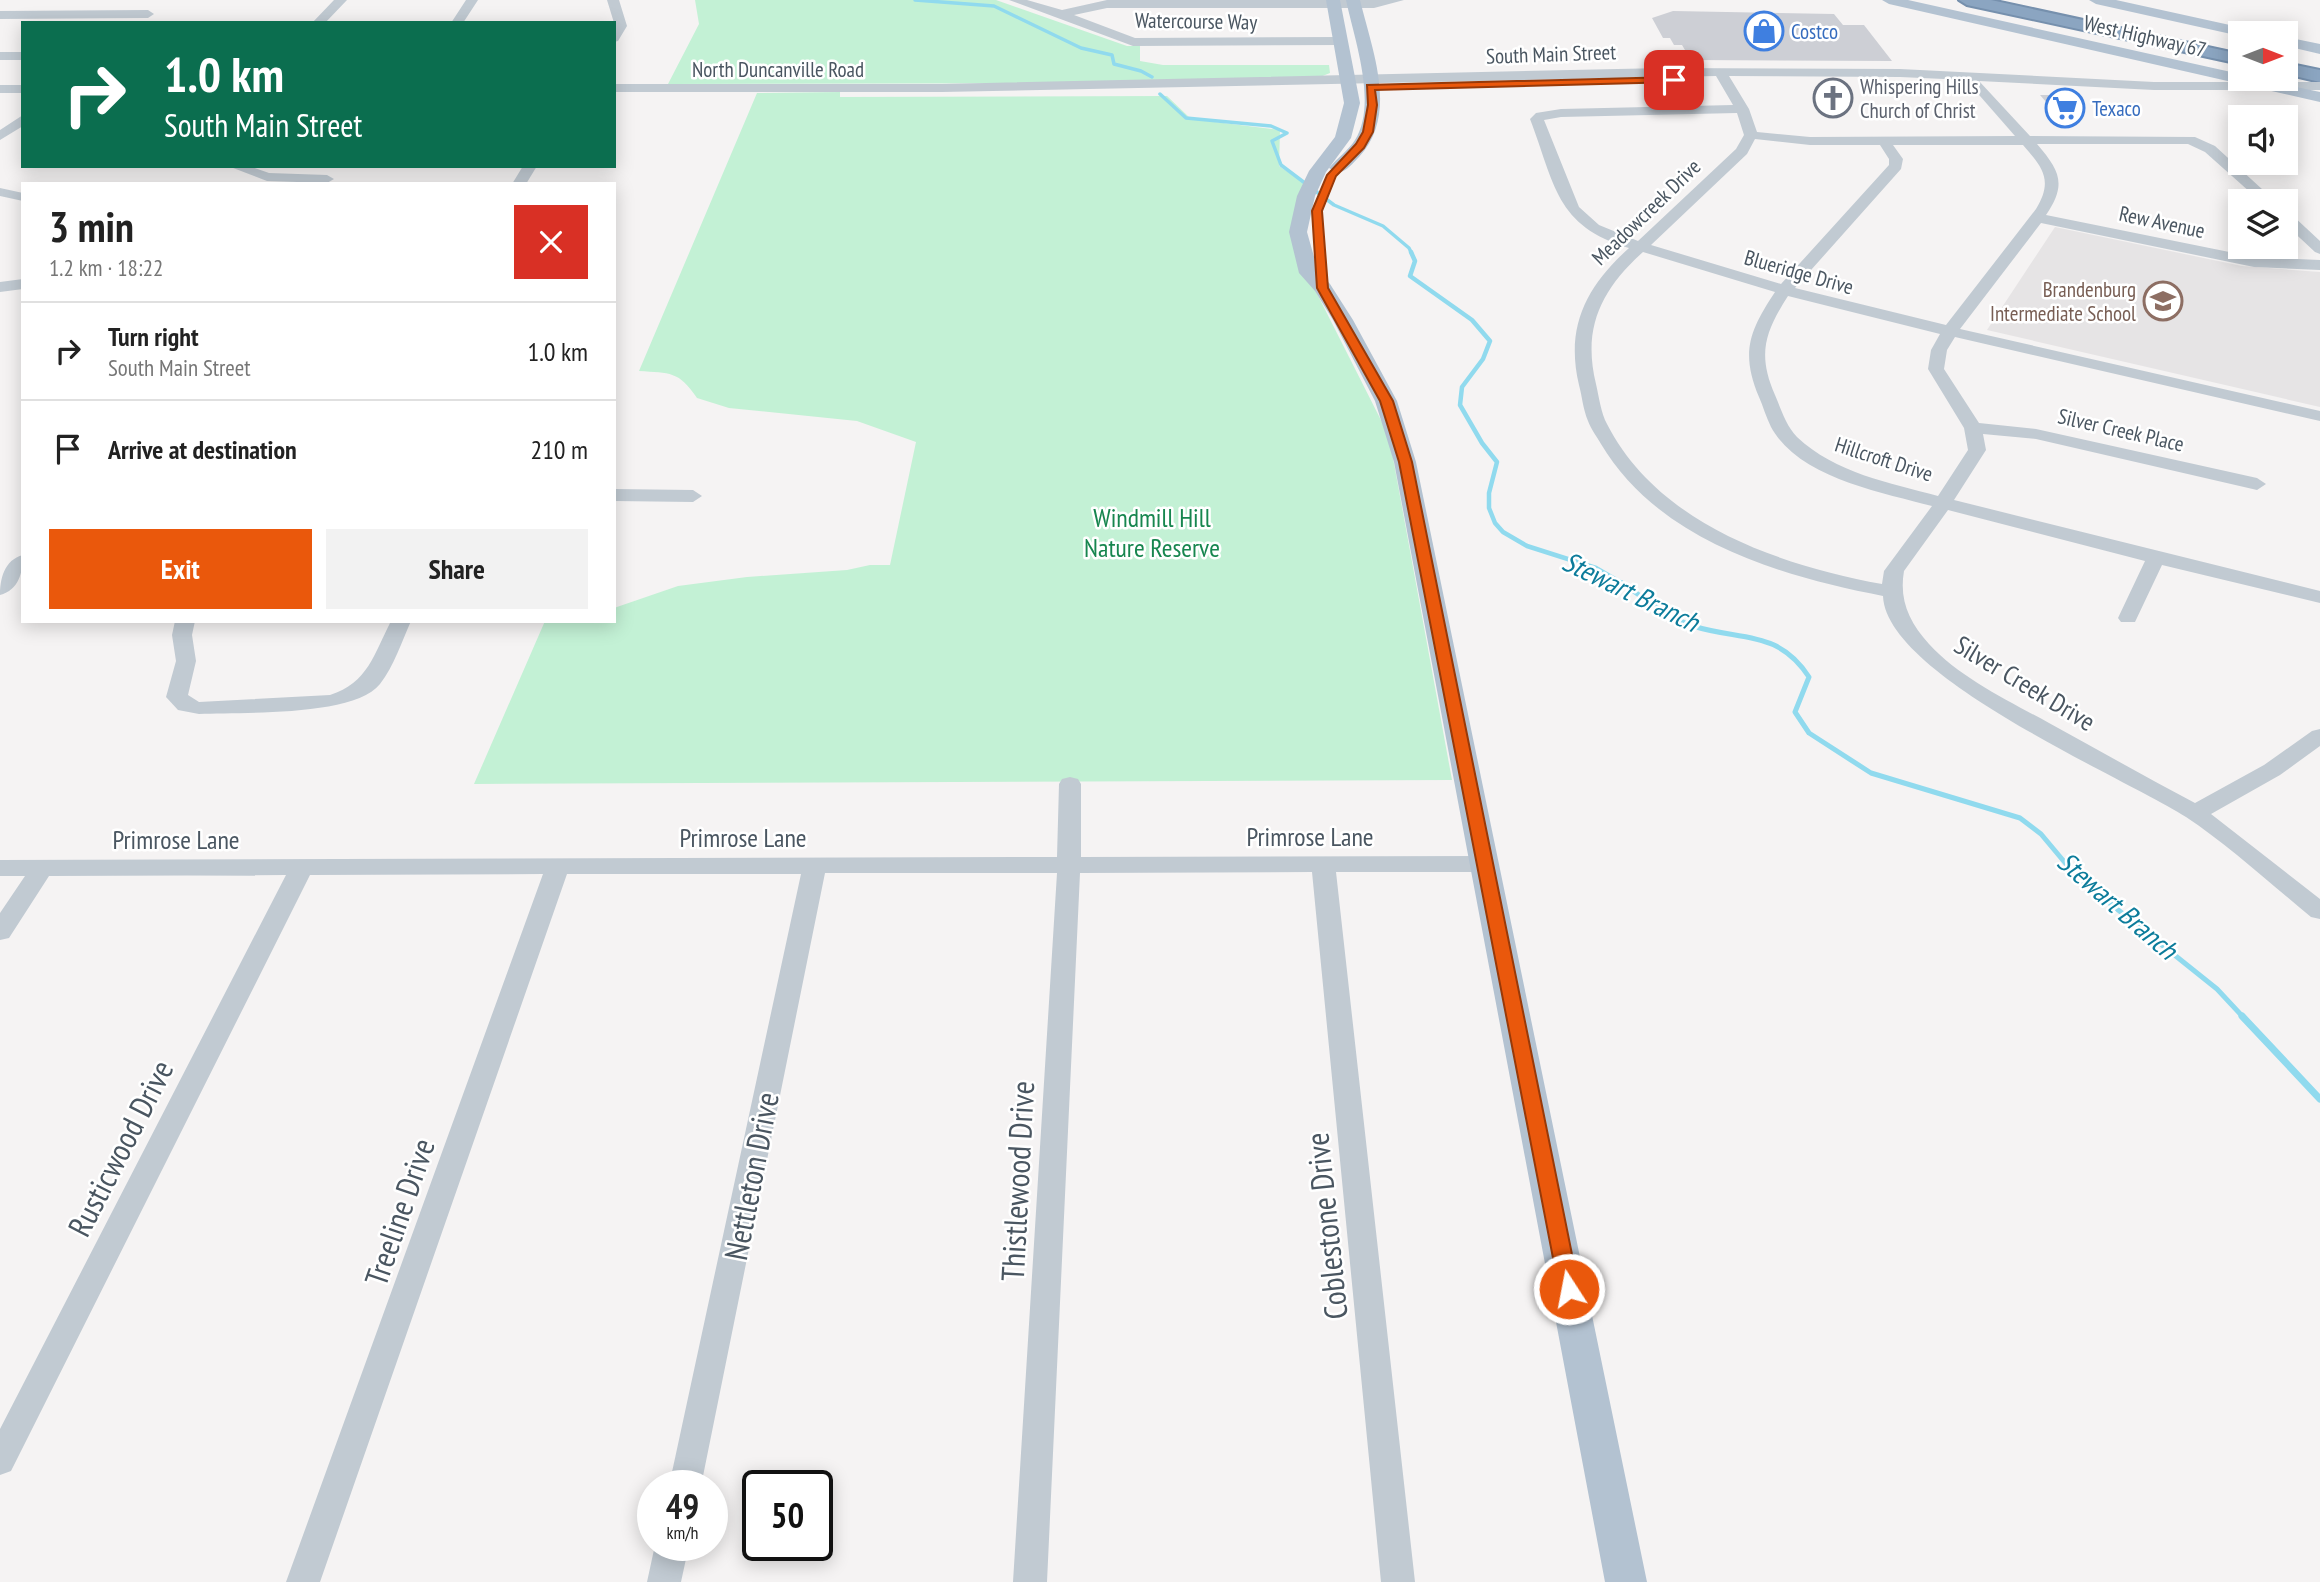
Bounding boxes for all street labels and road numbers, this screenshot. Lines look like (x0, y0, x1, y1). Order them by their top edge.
street label: Watercourse Way (1135, 6, 1258, 36)
street label: West Highway 67 (2081, 9, 2209, 63)
street label: South Main Street (1486, 38, 1617, 70)
street label: North Duncanville Road (692, 56, 864, 83)
street label: Meadowcreek Drive (1586, 153, 1706, 271)
street label: Rew Avenue (2117, 200, 2207, 244)
street label: Blueridge Drive (1741, 244, 1857, 300)
street label: Silver Creek Place (2055, 402, 2187, 458)
street label: Hillcroft Drive (1832, 431, 1936, 487)
street label: Silver Creek Drive (1949, 628, 2101, 738)
street label: Primrose Lane (1246, 820, 1374, 853)
street label: Primrose Lane (679, 821, 807, 854)
street label: Primrose Lane (112, 823, 240, 856)
street label: Rusticwood Drive (58, 1053, 182, 1243)
street label: Thistlewood Drive (991, 1080, 1043, 1282)
street label: Nettleton Drive (714, 1089, 788, 1263)
street label: Coblestone Drive (1295, 1131, 1357, 1321)
street label: Treeline Drive (354, 1133, 444, 1291)

